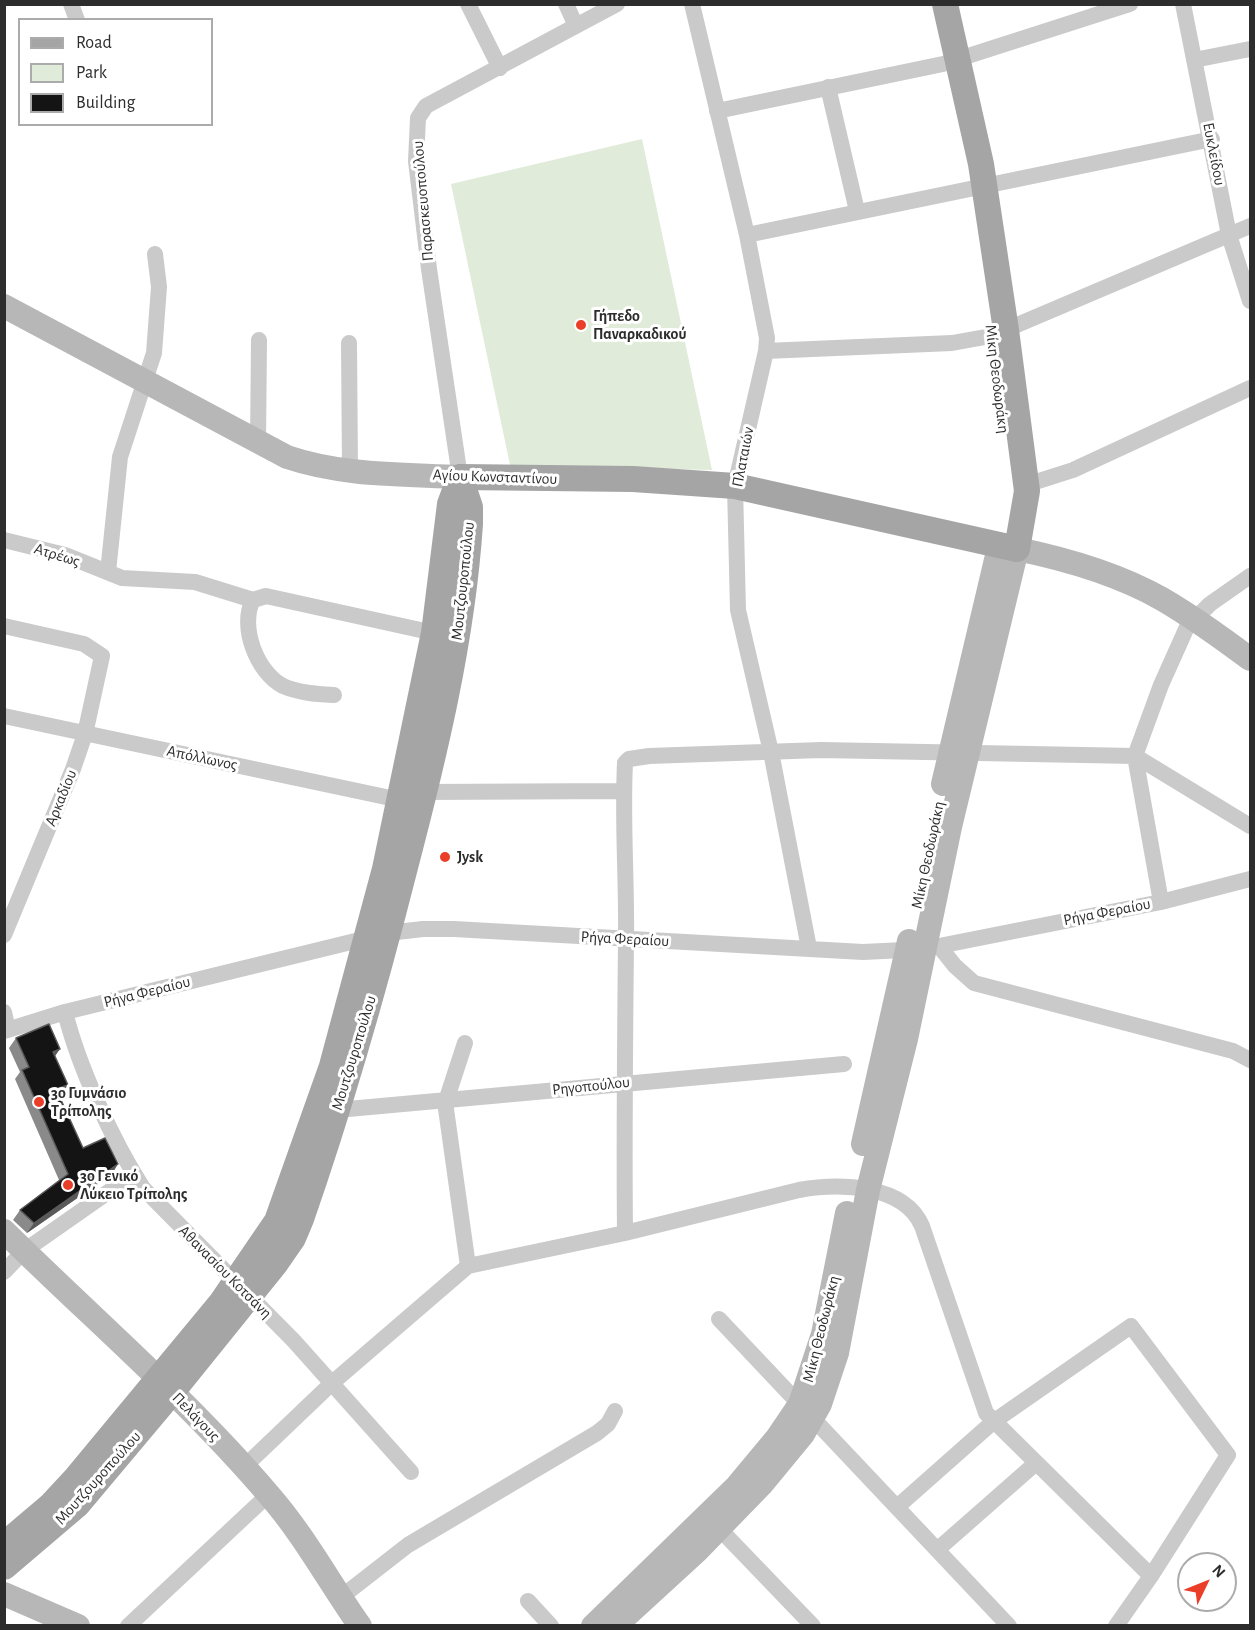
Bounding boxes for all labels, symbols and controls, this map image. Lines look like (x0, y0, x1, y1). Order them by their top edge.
legend (18, 18, 213, 126)
text: Road (76, 34, 112, 52)
text: Park (76, 64, 107, 82)
text: Building (76, 94, 135, 112)
street label: Ευκλείδου (1198, 121, 1230, 187)
street label: Παρασκευοπούλου (408, 140, 438, 262)
place label: Γήπεδο Παναρκαδικού (593, 306, 686, 344)
marker: Γήπεδο Παναρκαδικού (574, 318, 588, 332)
street label: Μίκη Θεοδωράκη (981, 324, 1013, 434)
street label: Πλαταιών (728, 425, 758, 489)
street label: Αγίου Κωνσταντίνου (432, 465, 558, 489)
street label: Μουτζουροπούλου (447, 521, 479, 641)
street label: Ατρέως (32, 539, 82, 571)
street label: Απόλλωνος (165, 741, 239, 775)
street label: Αρκαδίου (41, 767, 81, 829)
street label: Μίκη Θεοδωράκη (907, 800, 949, 910)
place label: Jysk (457, 847, 483, 867)
marker: Jysk (438, 850, 452, 864)
street label: Ρήγα Φεραίου (1062, 894, 1152, 930)
street label: Ρήγα Φεραίου (580, 927, 670, 951)
street label: Ρήγα Φεραίου (102, 972, 192, 1012)
street label: Μουτζουροπούλου (327, 993, 381, 1113)
street label: Ρηγοπούλου (551, 1072, 631, 1100)
place label: 3ο Γυμνάσιο Τρίπολης (51, 1083, 126, 1121)
marker: 3ο Γυμνάσιο Τρίπολης (32, 1095, 46, 1109)
place label: 3ο Γενικό Λύκειο Τρίπολης (80, 1166, 187, 1204)
marker: 3ο Γενικό Λύκειο Τρίπολης (61, 1178, 75, 1192)
street label: Αθανασίου Κοτσάνη (174, 1221, 276, 1323)
street label: Μίκη Θεοδωράκη (798, 1274, 844, 1384)
street label: Πελάγους (168, 1388, 224, 1446)
street label: Μουτζουροπούλου (51, 1427, 145, 1529)
north arrow (1177, 1552, 1237, 1612)
text: N (1209, 1562, 1228, 1581)

